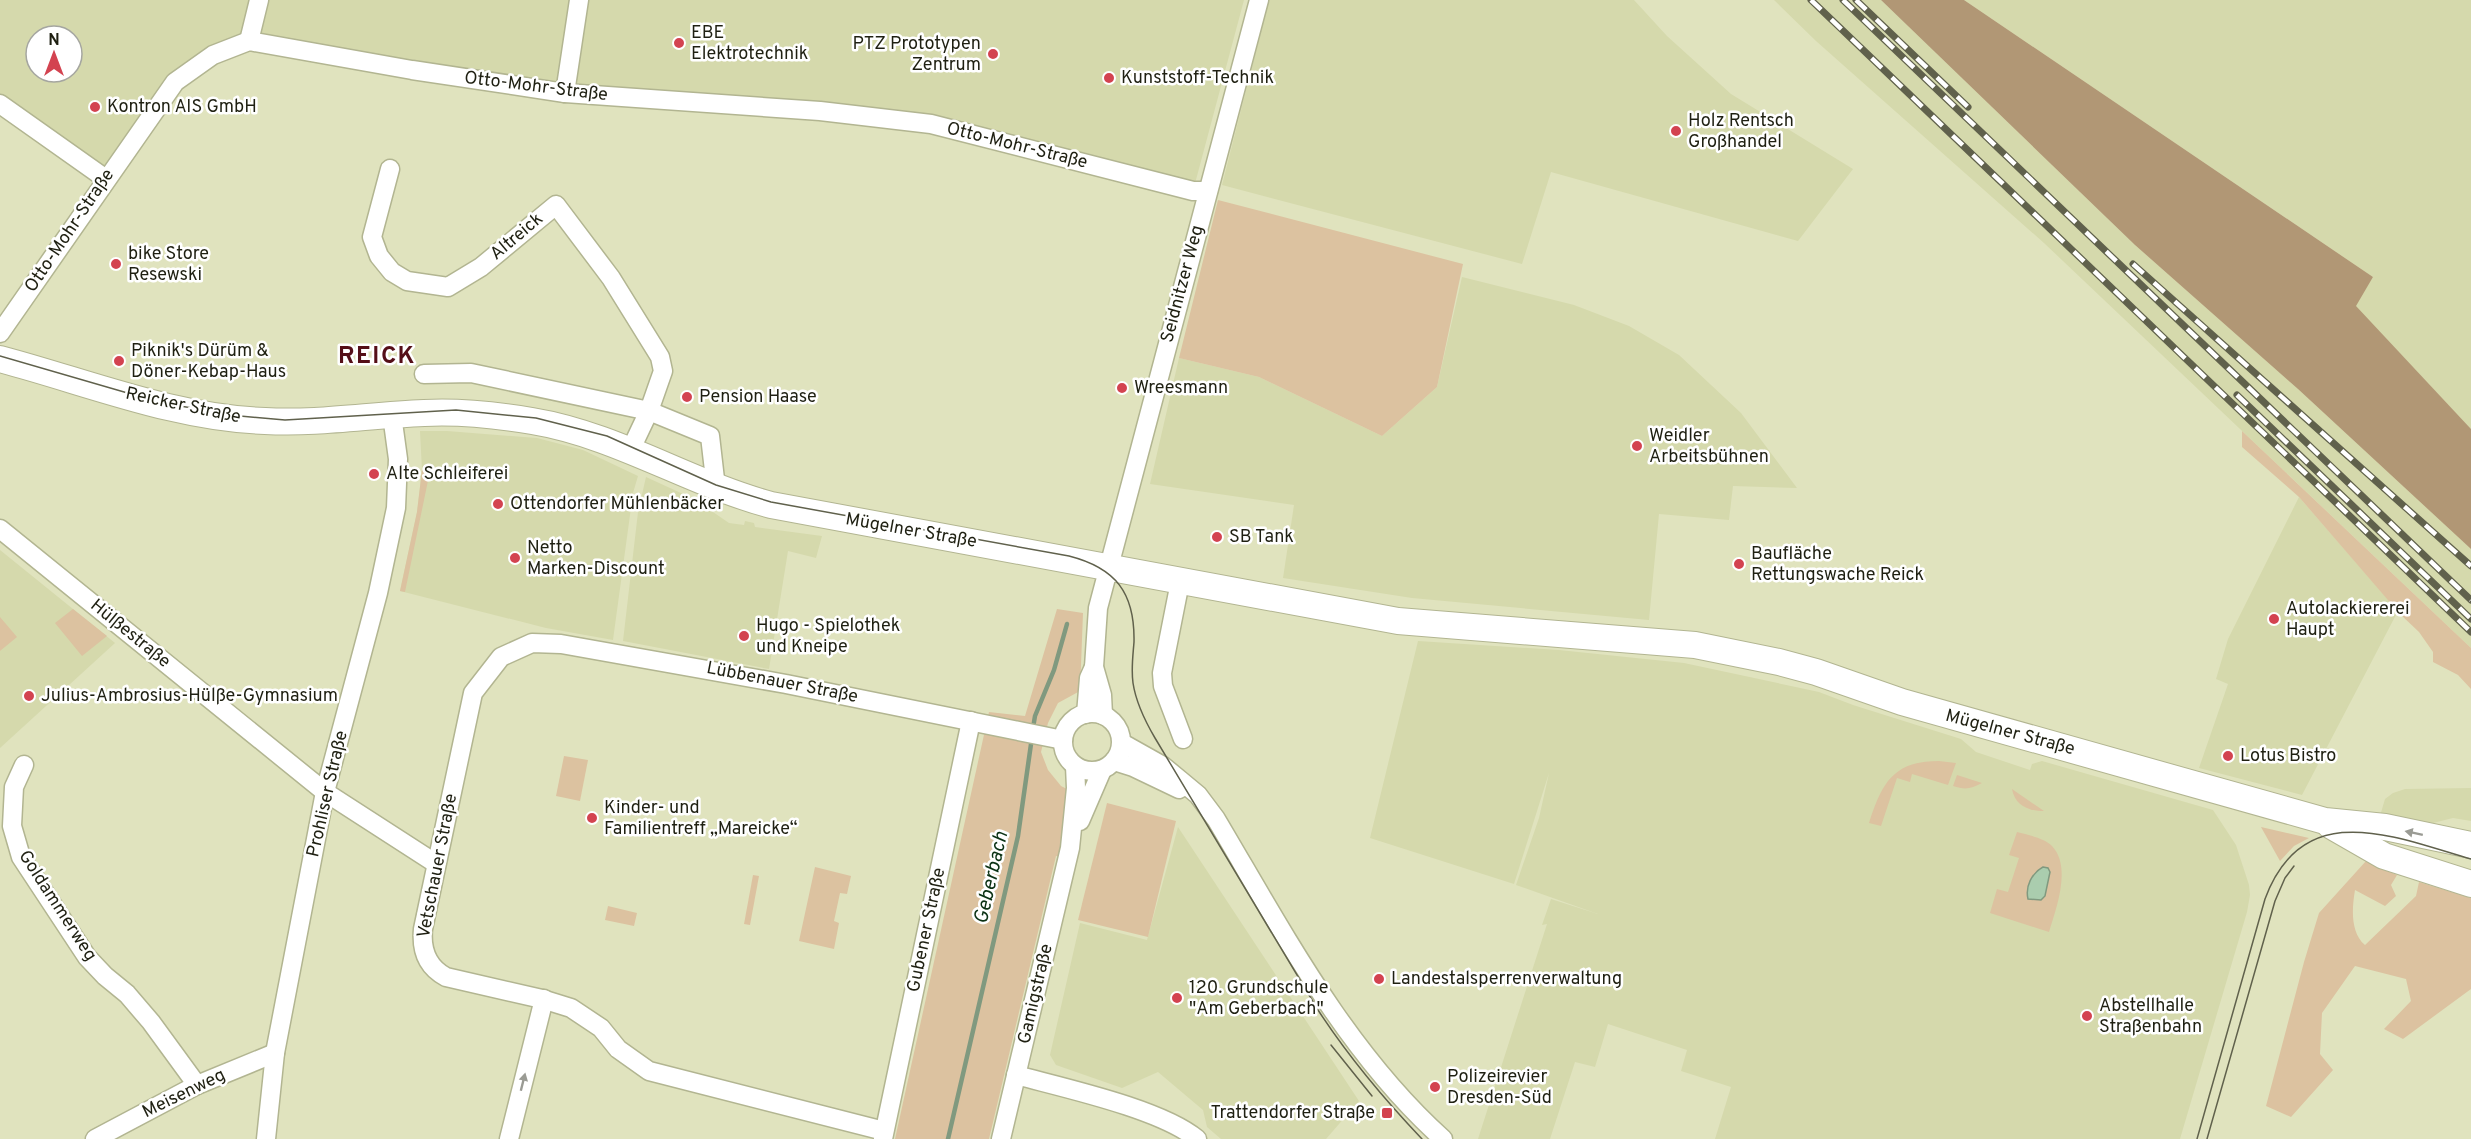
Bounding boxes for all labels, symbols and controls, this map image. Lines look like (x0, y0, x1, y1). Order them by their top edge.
place label: EBE Elektrotechnik (691, 22, 808, 66)
north arrow (24, 24, 84, 84)
text: N (48, 31, 60, 51)
place label: PTZ Prototypen Zentrum (853, 33, 981, 77)
marker: EBE Elektrotechnik (672, 36, 686, 50)
marker: PTZ Prototypen Zentrum (986, 47, 1000, 61)
street label: Otto-Mohr-Straße (463, 67, 609, 107)
place label: Kunststoff-Technik (1121, 67, 1274, 90)
marker: Kunststoff-Technik (1102, 71, 1116, 85)
place label: Kontron AIS GmbH (107, 96, 257, 119)
marker: Kontron AIS GmbH (88, 100, 102, 114)
place label: Holz Rentsch Großhandel (1688, 110, 1794, 154)
street label: Otto-Mohr-Straße (944, 117, 1090, 175)
marker: Holz Rentsch Großhandel (1669, 124, 1683, 138)
street label: Otto-Mohr-Straße (20, 165, 120, 297)
street label: Altreick (486, 208, 548, 266)
street label: Seidnitzer Weg (1156, 223, 1210, 345)
place label: bike Store Resewski (128, 243, 209, 287)
marker: bike Store Resewski (109, 257, 123, 271)
place label: Piknik's Dürüm & Döner-Kebap-Haus (131, 340, 286, 384)
district label: REICK (338, 342, 416, 372)
marker: Piknik's Dürüm & Döner-Kebap-Haus (112, 354, 126, 368)
place label: Wreesmann (1134, 377, 1228, 400)
marker: Wreesmann (1115, 381, 1129, 395)
street label: Reicker Straße (123, 383, 243, 429)
place label: Pension Haase (699, 386, 817, 409)
marker: Pension Haase (680, 390, 694, 404)
place label: Weidler Arbeitsbühnen (1649, 425, 1769, 469)
marker: Weidler Arbeitsbühnen (1630, 439, 1644, 453)
place label: Alte Schleiferei (386, 463, 508, 486)
marker: Alte Schleiferei (367, 467, 381, 481)
place label: Ottendorfer Mühlenbäcker (510, 493, 724, 516)
marker: Ottendorfer Mühlenbäcker (491, 497, 505, 511)
street label: Mügelner Straße (844, 508, 978, 554)
place label: SB Tank (1229, 526, 1294, 549)
marker: SB Tank (1210, 530, 1224, 544)
place label: Netto Marken-Discount (527, 537, 665, 581)
place label: Baufläche Rettungswache Reick (1751, 543, 1924, 587)
marker: Netto Marken-Discount (508, 551, 522, 565)
marker: Baufläche Rettungswache Reick (1732, 557, 1746, 571)
street label: Hülßestraße (85, 595, 175, 673)
place label: Autolackiererei Haupt (2286, 598, 2410, 642)
marker: Autolackiererei Haupt (2267, 612, 2281, 626)
place label: Hugo - Spielothek und Kneipe (756, 615, 900, 659)
marker: Hugo - Spielothek und Kneipe (737, 629, 751, 643)
street label: Lübbenauer Straße (704, 657, 860, 709)
place label: Julius-Ambrosius-Hülße-Gymnasium (41, 685, 338, 708)
marker: Julius-Ambrosius-Hülße-Gymnasium (22, 689, 36, 703)
street label: Mügelner Straße (1943, 705, 2077, 761)
street label: Prohliser Straße (302, 728, 354, 860)
place label: Lotus Bistro (2240, 745, 2336, 768)
marker: Lotus Bistro (2221, 749, 2235, 763)
street label: Vetschauer Straße (413, 792, 463, 940)
place label: Kinder- und Familientreff „Mareicke“ (604, 797, 798, 841)
marker: Kinder- und Familientreff „Mareicke“ (585, 811, 599, 825)
one-way arrow (2404, 828, 2423, 837)
water label: Geberbach (969, 829, 1015, 927)
street label: Goldammerweg (13, 846, 101, 966)
street label: Gubener Straße (903, 866, 951, 994)
street label: Gamigstraße (1013, 942, 1059, 1046)
place label: Landestalsperrenverwaltung (1391, 968, 1622, 991)
marker: Landestalsperrenverwaltung (1372, 972, 1386, 986)
place label: 120. Grundschule "Am Geberbach" (1189, 977, 1328, 1021)
marker: 120. Grundschule "Am Geberbach" (1170, 991, 1184, 1005)
place label: Abstellhalle Straßenbahn (2099, 995, 2202, 1039)
marker: Abstellhalle Straßenbahn (2080, 1009, 2094, 1023)
street label: Meisenweg (139, 1064, 229, 1124)
place label: Polizeirevier Dresden-Süd (1447, 1066, 1552, 1110)
one-way arrow (518, 1073, 528, 1091)
marker: Polizeirevier Dresden-Süd (1428, 1080, 1442, 1094)
place label: Trattendorfer Straße (1211, 1102, 1375, 1125)
marker: Trattendorfer Straße (1380, 1106, 1394, 1120)

